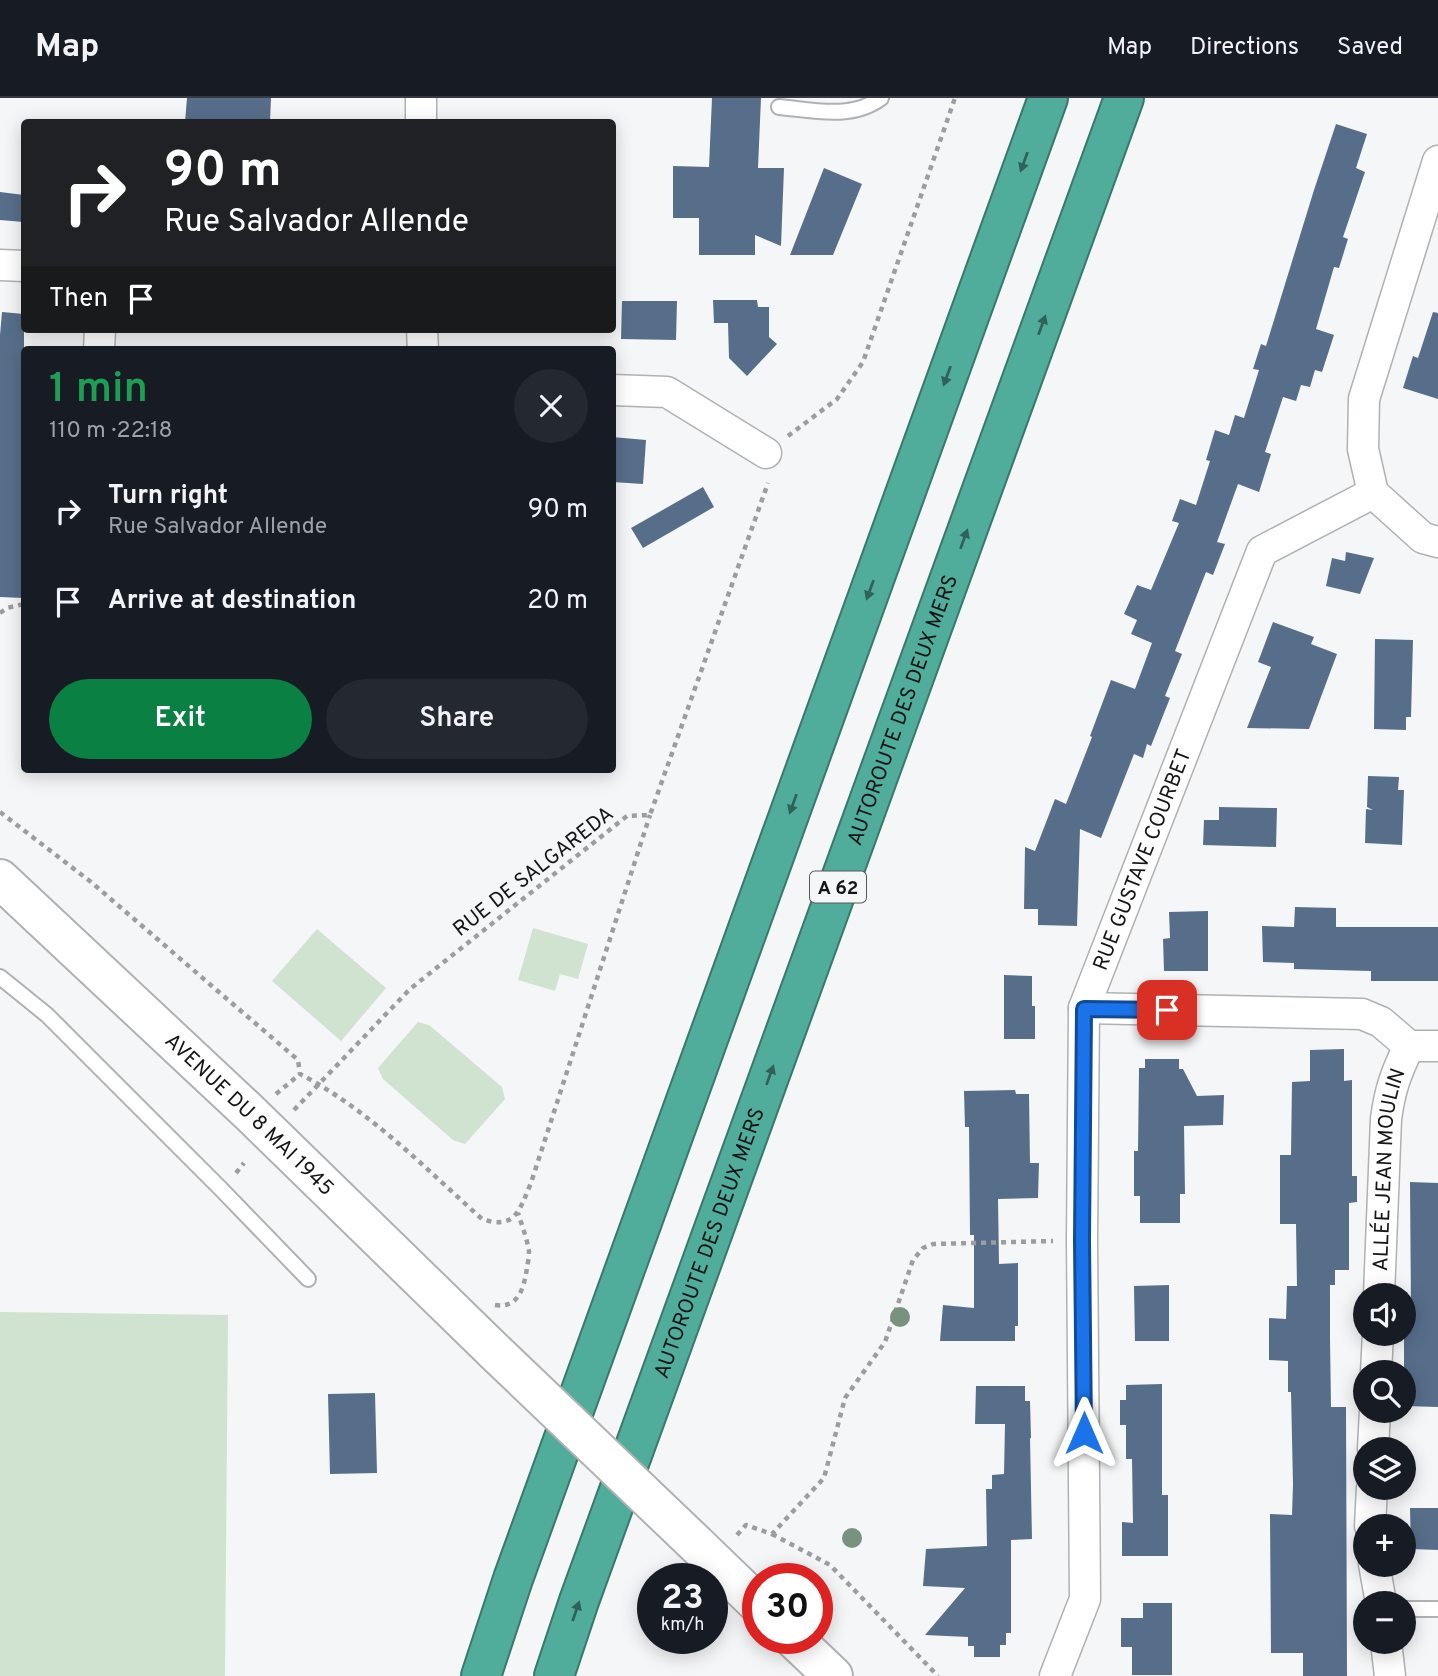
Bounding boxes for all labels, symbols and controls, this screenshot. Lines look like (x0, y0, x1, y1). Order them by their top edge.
text: Map (35, 27, 99, 69)
text: Map (1107, 33, 1152, 63)
text: Directions (1190, 33, 1299, 63)
text: Saved (1337, 33, 1403, 63)
text: 90 m (164, 142, 282, 204)
icon: right (49, 147, 140, 238)
one-way arrow (1019, 152, 1030, 173)
text: Rue Salvador Allende (164, 203, 469, 243)
icon: arrive (122, 280, 160, 318)
text: Then (49, 283, 108, 316)
one-way arrow (1037, 314, 1048, 335)
text: 1 min (49, 364, 148, 417)
one-way arrow (941, 366, 952, 387)
button: close (514, 369, 588, 443)
text: 110 m · 22:18 (49, 417, 173, 446)
text: Turn right (108, 480, 228, 513)
icon: right (49, 492, 87, 530)
text: 90 m (528, 494, 588, 527)
text: Rue Salvador Allende (108, 513, 327, 542)
one-way arrow (959, 528, 970, 549)
street label: AUTOROUTE DES DEUX MERS (842, 571, 965, 850)
one-way arrow (864, 580, 875, 601)
icon: arrive (49, 583, 87, 621)
text: Arrive at destination (108, 585, 356, 618)
text: 20 m (527, 585, 588, 618)
button: Exit (49, 679, 312, 759)
button: Share (326, 679, 588, 759)
street label: RUE GUSTAVE COURBET (1088, 745, 1199, 975)
one-way arrow (787, 794, 798, 815)
street label: RUE DE SALGAREDA (448, 801, 620, 943)
road number: A 62 (810, 872, 866, 902)
pin (1137, 980, 1197, 1040)
icon: arrive (1148, 991, 1186, 1029)
street label: AVENUE DU 8 MAI 1945 (158, 1028, 339, 1202)
one-way arrow (765, 1064, 776, 1085)
street label: ALLÉE JEAN MOULIN (1368, 1065, 1413, 1272)
street label: AUTOROUTE DES DEUX MERS (649, 1104, 772, 1383)
map controls (1353, 1283, 1416, 1654)
button: sound (1353, 1283, 1416, 1346)
button: search (1353, 1360, 1416, 1423)
position arrow (1047, 1396, 1121, 1470)
button: layers (1353, 1437, 1416, 1500)
button: + (1353, 1514, 1416, 1577)
speed limit sign: 30 (742, 1563, 833, 1654)
text: 23 (661, 1577, 704, 1621)
button: − (1353, 1591, 1416, 1654)
one-way arrow (571, 1601, 581, 1622)
text: km/h (661, 1614, 704, 1637)

